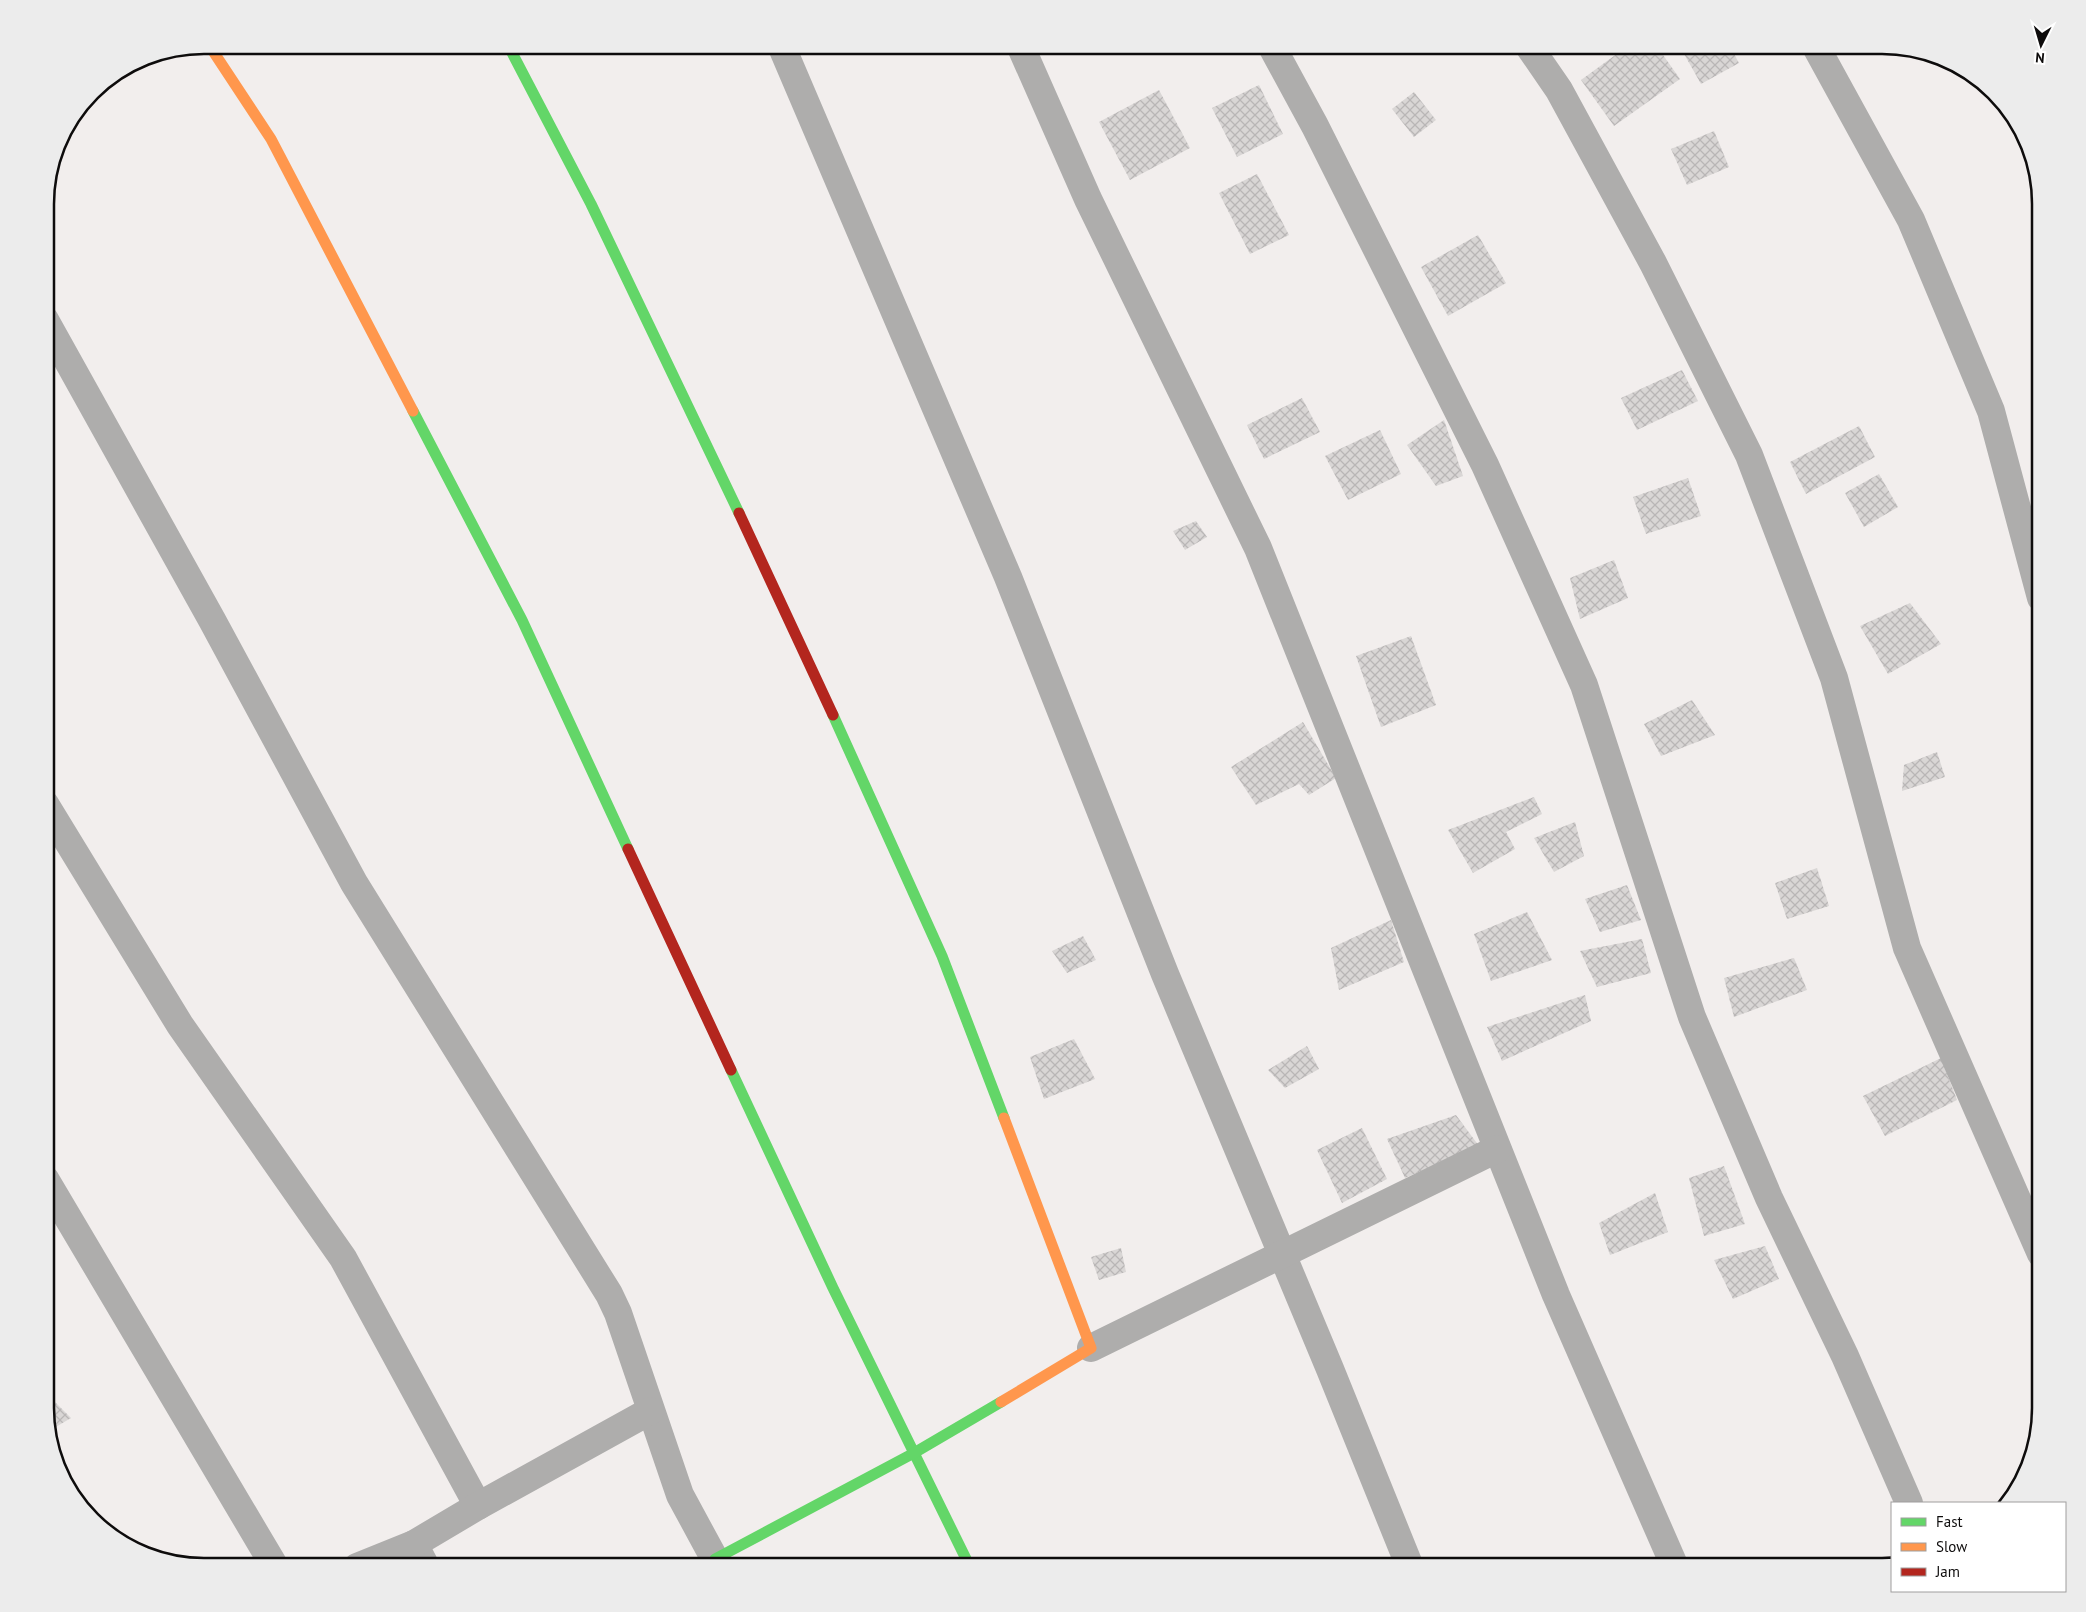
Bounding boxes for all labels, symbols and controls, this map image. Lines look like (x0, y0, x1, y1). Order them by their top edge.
north arrow (2016, 20, 2066, 70)
text: N (2034, 49, 2045, 67)
legend (1891, 1502, 2066, 1592)
text: Fast (1936, 1512, 1963, 1531)
text: Slow (1936, 1537, 1967, 1556)
text: Jam (1935, 1562, 1960, 1581)

